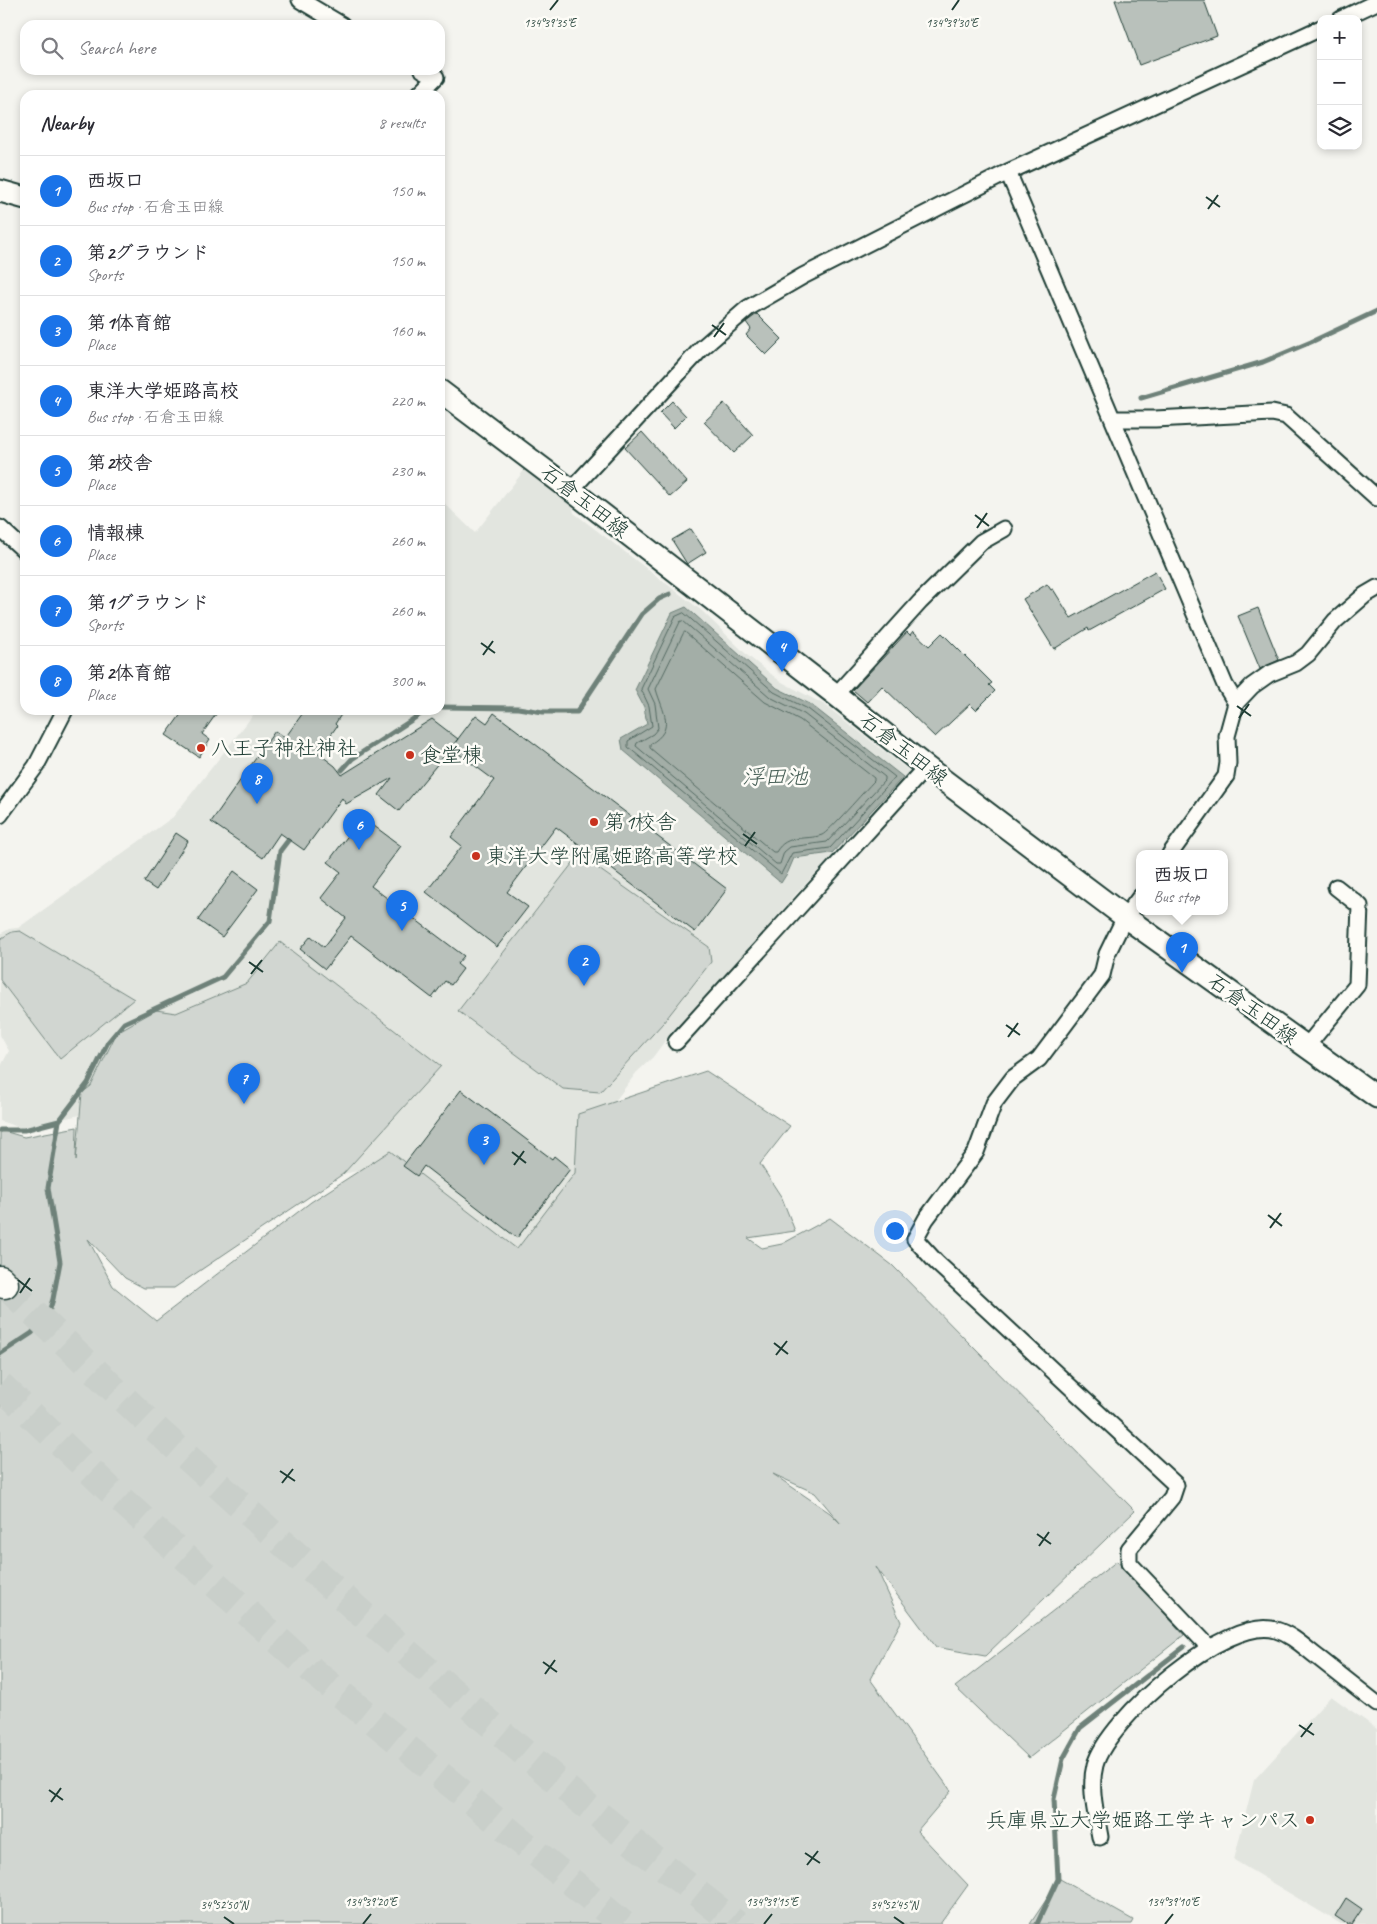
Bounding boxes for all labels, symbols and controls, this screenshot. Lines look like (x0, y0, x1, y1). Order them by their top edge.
text: 134°39'35"E (524, 15, 578, 31)
text: 134°39'30"E (926, 15, 980, 31)
map controls (1317, 15, 1362, 150)
button: + (1317, 15, 1362, 60)
search box (20, 20, 445, 75)
icon: search (38, 34, 66, 62)
text: Search here (78, 36, 155, 60)
button: − (1317, 60, 1362, 105)
button: layers (1317, 105, 1362, 150)
text: Nearby (40, 110, 93, 136)
text: 8 results (378, 113, 425, 133)
text: 西坂口 (87, 169, 144, 193)
text: 1 (52, 181, 60, 201)
text: 150 m (391, 181, 425, 201)
text: Bus stop · 石倉玉田線 (87, 197, 224, 217)
text: 第2グラウンド (87, 241, 210, 265)
text: 2 (52, 251, 60, 271)
text: 150 m (391, 251, 425, 271)
text: Sports (87, 265, 123, 285)
text: 第1体育館 (87, 311, 172, 335)
text: 3 (52, 321, 60, 341)
text: 160 m (391, 321, 425, 341)
text: Place (87, 335, 115, 355)
text: 東洋大学姫路高校 (87, 379, 239, 403)
text: 4 (52, 391, 60, 411)
text: 220 m (391, 391, 425, 411)
text: Bus stop · 石倉玉田線 (87, 407, 224, 427)
text: 第2校舎 (87, 451, 153, 475)
street label: 石倉玉田線 (536, 458, 634, 544)
text: 5 (53, 461, 59, 481)
text: 230 m (391, 461, 425, 481)
text: Place (87, 475, 115, 495)
text: 情報棟 (87, 521, 144, 545)
text: 6 (52, 531, 60, 551)
text: 260 m (391, 531, 425, 551)
text: Place (87, 545, 115, 565)
text: 第1グラウンド (87, 591, 210, 615)
text: 7 (52, 601, 60, 621)
text: 260 m (391, 601, 425, 621)
text: Sports (87, 615, 123, 635)
pin: 4 (766, 631, 798, 672)
text: 第2体育館 (87, 661, 172, 685)
text: 8 (52, 671, 60, 691)
text: 300 m (391, 671, 425, 691)
text: Place (87, 685, 115, 705)
street label: 石倉玉田線 (855, 706, 953, 792)
place label: 八王子神社神社 (211, 735, 358, 761)
marker: 八王子神社神社 (195, 742, 207, 754)
place label: 食堂棟 (420, 742, 483, 768)
marker: 食堂棟 (404, 749, 416, 761)
pin: 8 (241, 763, 273, 804)
water label: 浮田池 (742, 763, 809, 791)
pin: 6 (343, 809, 375, 850)
place label: 第1校舎 (604, 809, 676, 835)
marker: 第1校舎 (588, 816, 600, 828)
place label: 東洋大学附属姫路高等学校 (486, 843, 738, 869)
marker: 東洋大学附属姫路高等学校 (470, 850, 482, 862)
popup (1136, 850, 1228, 915)
text: 西坂口 (1153, 863, 1211, 887)
text: Bus stop (1153, 887, 1200, 907)
pin: 5 (386, 890, 418, 931)
pin: 1 (1166, 932, 1198, 973)
pin: 2 (568, 945, 600, 986)
street label: 石倉玉田線 (1203, 968, 1303, 1050)
pin: 7 (228, 1063, 260, 1104)
pin: 3 (468, 1124, 500, 1165)
your location (882, 1218, 908, 1244)
place label: 兵庫県立大学姫路工学キャンパス (986, 1807, 1300, 1833)
marker: 兵庫県立大学姫路工学キャンパス (1304, 1814, 1316, 1826)
text: 134°39'20"E (345, 1894, 399, 1910)
text: 134°39'15"E (746, 1894, 800, 1910)
text: 134°39'10"E (1147, 1894, 1201, 1910)
text: 34°52'50"N (200, 1897, 249, 1913)
text: 34°52'45"N (870, 1897, 919, 1913)

